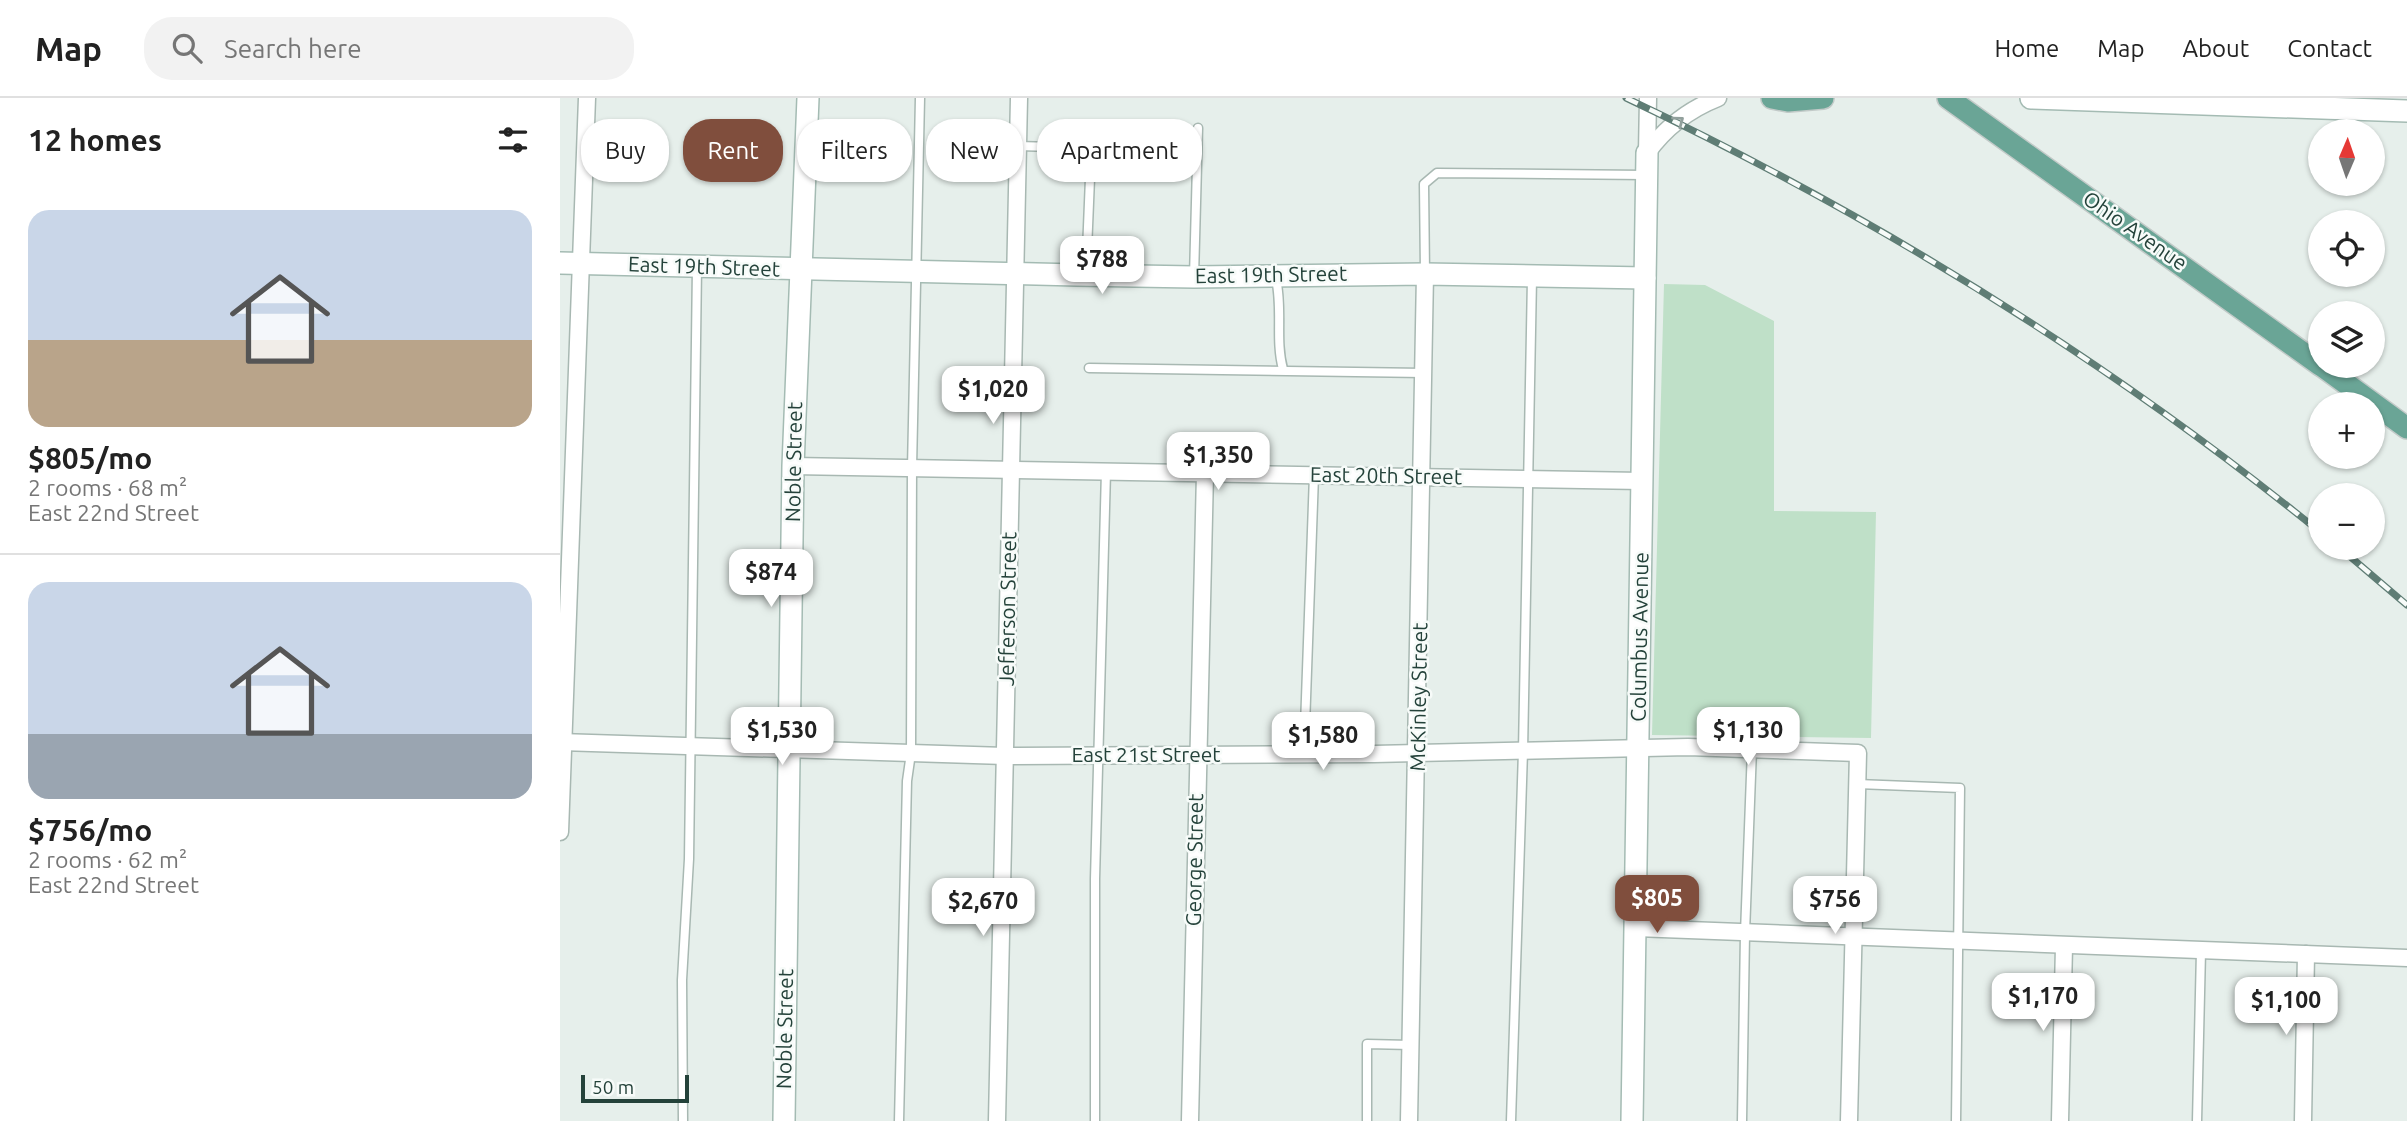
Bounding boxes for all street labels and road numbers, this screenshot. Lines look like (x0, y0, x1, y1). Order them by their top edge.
street label: Ohio Avenue (2079, 186, 2192, 275)
street label: East 19th Street (628, 251, 780, 281)
street label: East 19th Street (1195, 261, 1347, 287)
street label: Noble Street (780, 402, 806, 522)
street label: East 20th Street (1310, 462, 1462, 488)
street label: Jefferson Street (994, 532, 1020, 686)
street label: Columbus Avenue (1626, 552, 1652, 722)
street label: McKinley Street (1405, 622, 1431, 772)
street label: East 21st Street (1071, 742, 1221, 766)
street label: George Street (1181, 793, 1207, 927)
street label: Noble Street (771, 969, 797, 1089)

